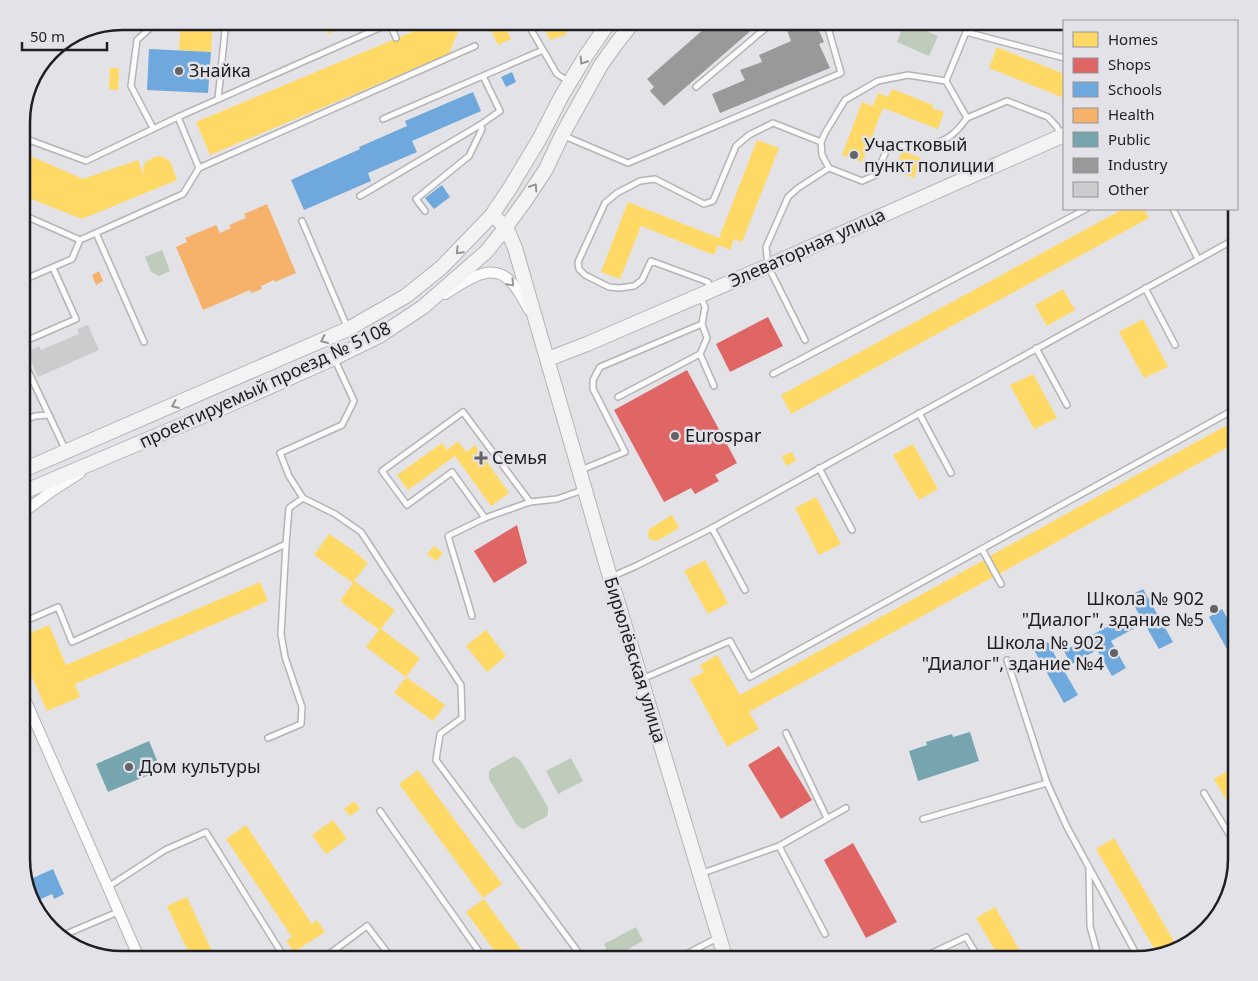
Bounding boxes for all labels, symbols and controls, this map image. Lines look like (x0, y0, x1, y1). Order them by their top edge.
scale bar (22, 20, 108, 52)
legend (1063, 20, 1238, 210)
text: 50 m (30, 26, 65, 46)
text: Homes (1108, 29, 1158, 49)
text: Shops (1108, 54, 1151, 74)
one-way arrow (579, 56, 589, 65)
place label: Знайка (189, 58, 251, 82)
marker: Знайка (173, 65, 185, 77)
text: Schools (1108, 79, 1162, 99)
text: Health (1108, 104, 1155, 124)
text: Public (1108, 129, 1151, 149)
place label: Участковый пункт полиции (864, 132, 994, 177)
marker: Участковый пункт полиции (848, 149, 860, 161)
text: Industry (1108, 154, 1168, 174)
text: Other (1108, 179, 1149, 199)
one-way arrow (528, 183, 538, 192)
street label: Элеваторная улица (725, 202, 889, 292)
one-way arrow (456, 245, 465, 254)
one-way arrow (505, 277, 514, 286)
street label: проектируемый проезд № 5108 (135, 315, 394, 453)
one-way arrow (320, 333, 329, 344)
one-way arrow (171, 398, 180, 409)
place label: Eurospar (685, 423, 762, 447)
marker: Eurospar (669, 430, 681, 442)
place label: Семья (492, 445, 547, 469)
marker: Семья (474, 451, 488, 465)
street label: Бирюлёвская улица (599, 574, 673, 746)
place label: Школа № 902 "Диалог", здание №5 (1022, 586, 1204, 631)
marker: Школа № 902 "Диалог", здание №5 (1208, 603, 1220, 615)
place label: Школа № 902 "Диалог", здание №4 (922, 630, 1104, 675)
marker: Школа № 902 "Диалог", здание №4 (1108, 647, 1120, 659)
place label: Дом культуры (139, 754, 261, 778)
marker: Дом культуры (123, 761, 135, 773)

